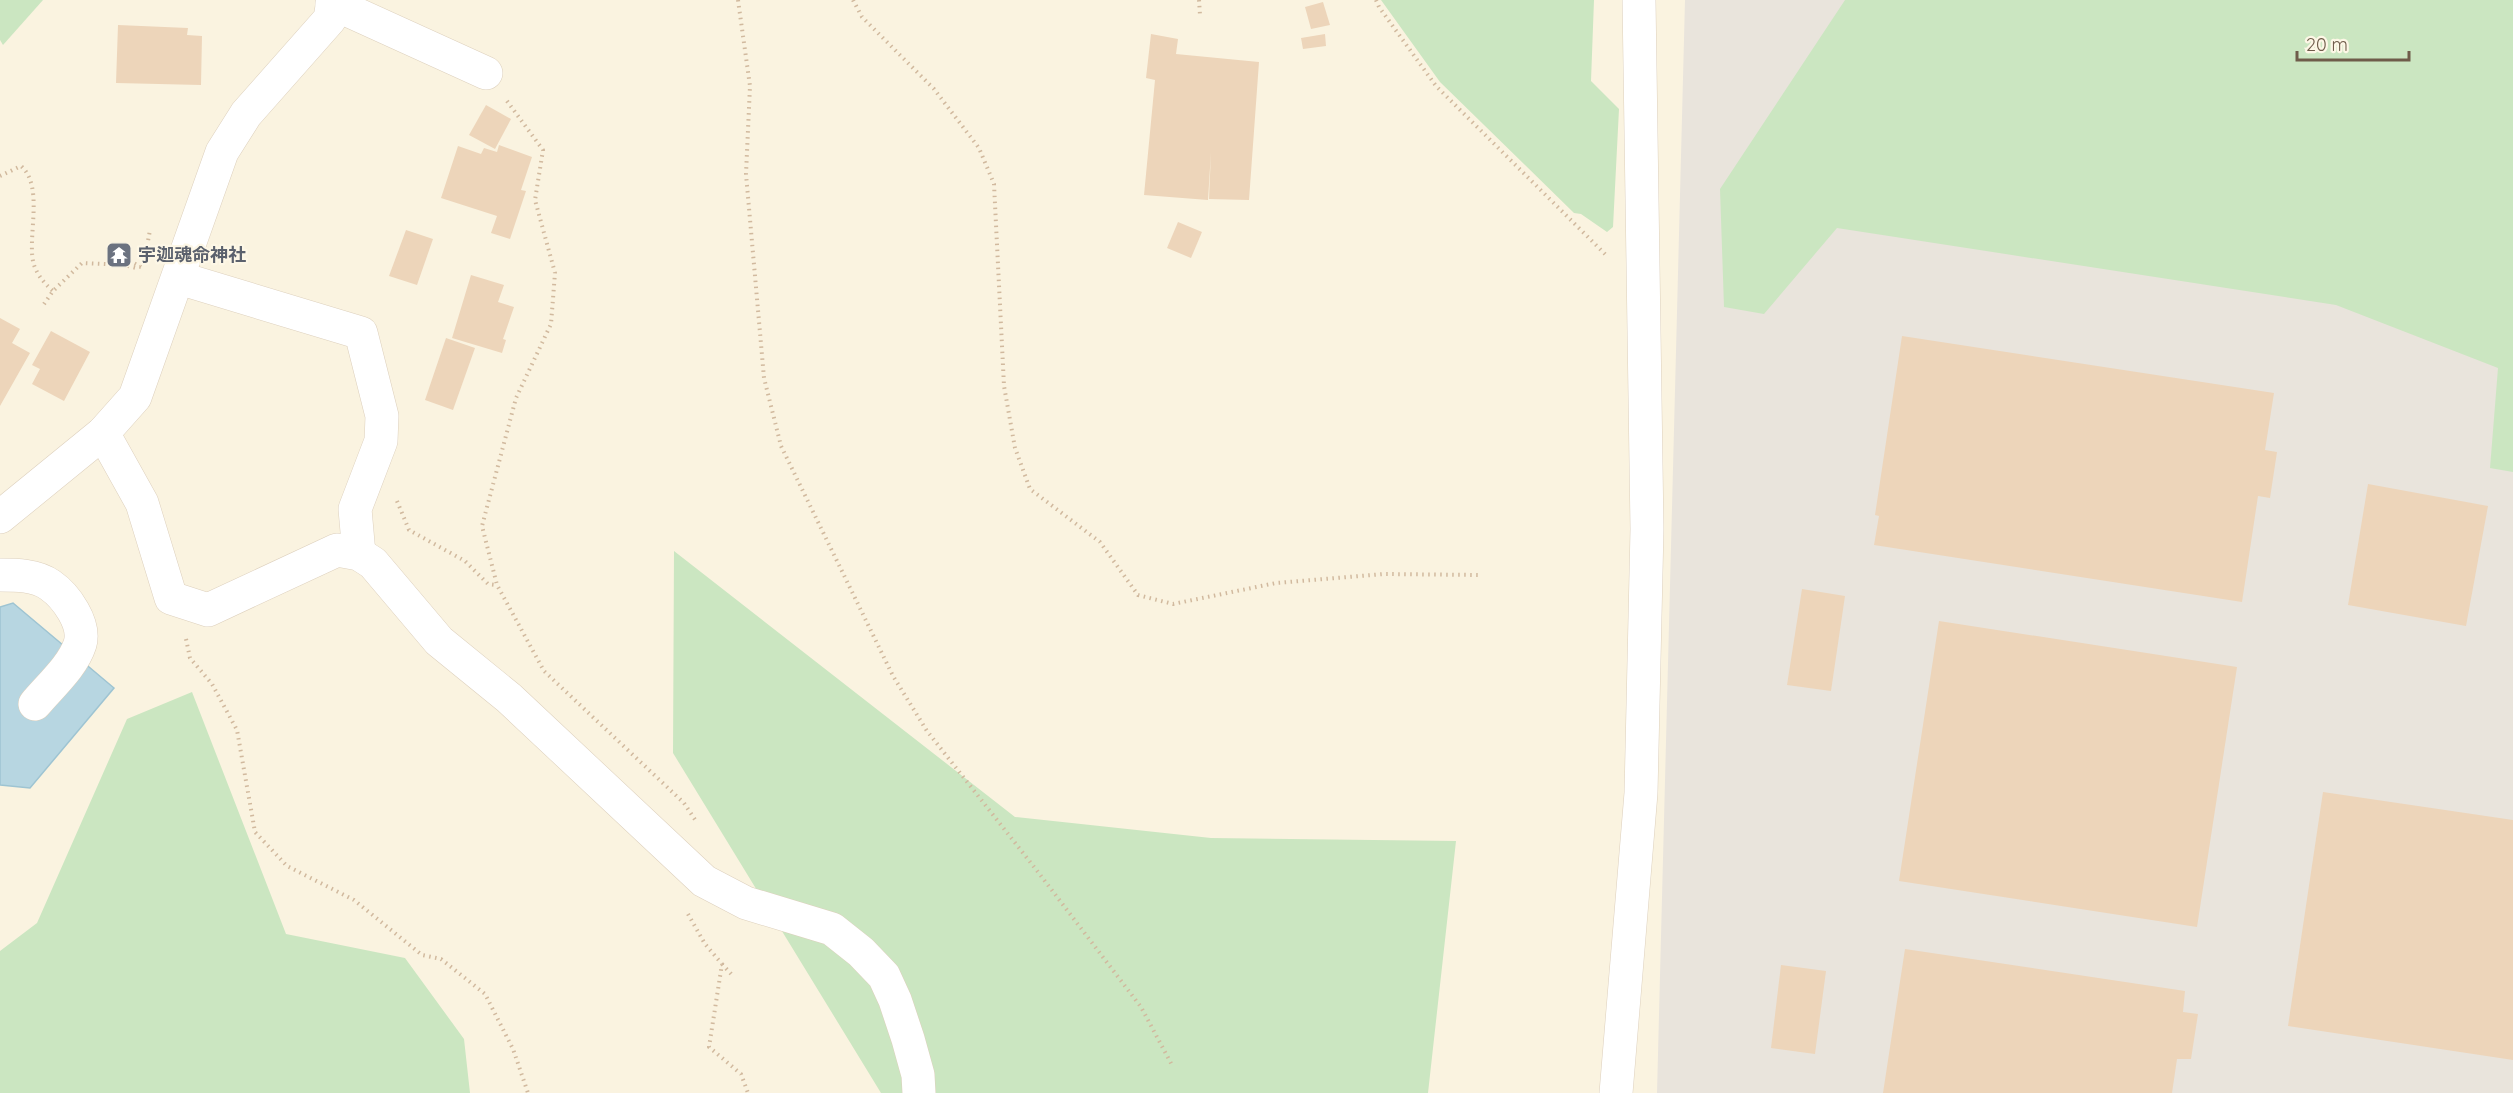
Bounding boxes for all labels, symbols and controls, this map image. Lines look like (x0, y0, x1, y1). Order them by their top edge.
scale bar (2297, 24, 2410, 62)
text: 20 m (2306, 33, 2348, 56)
temple icon: 宇迦魂命神社 (104, 240, 134, 270)
place label: 宇迦魂命神社 (138, 243, 246, 266)

